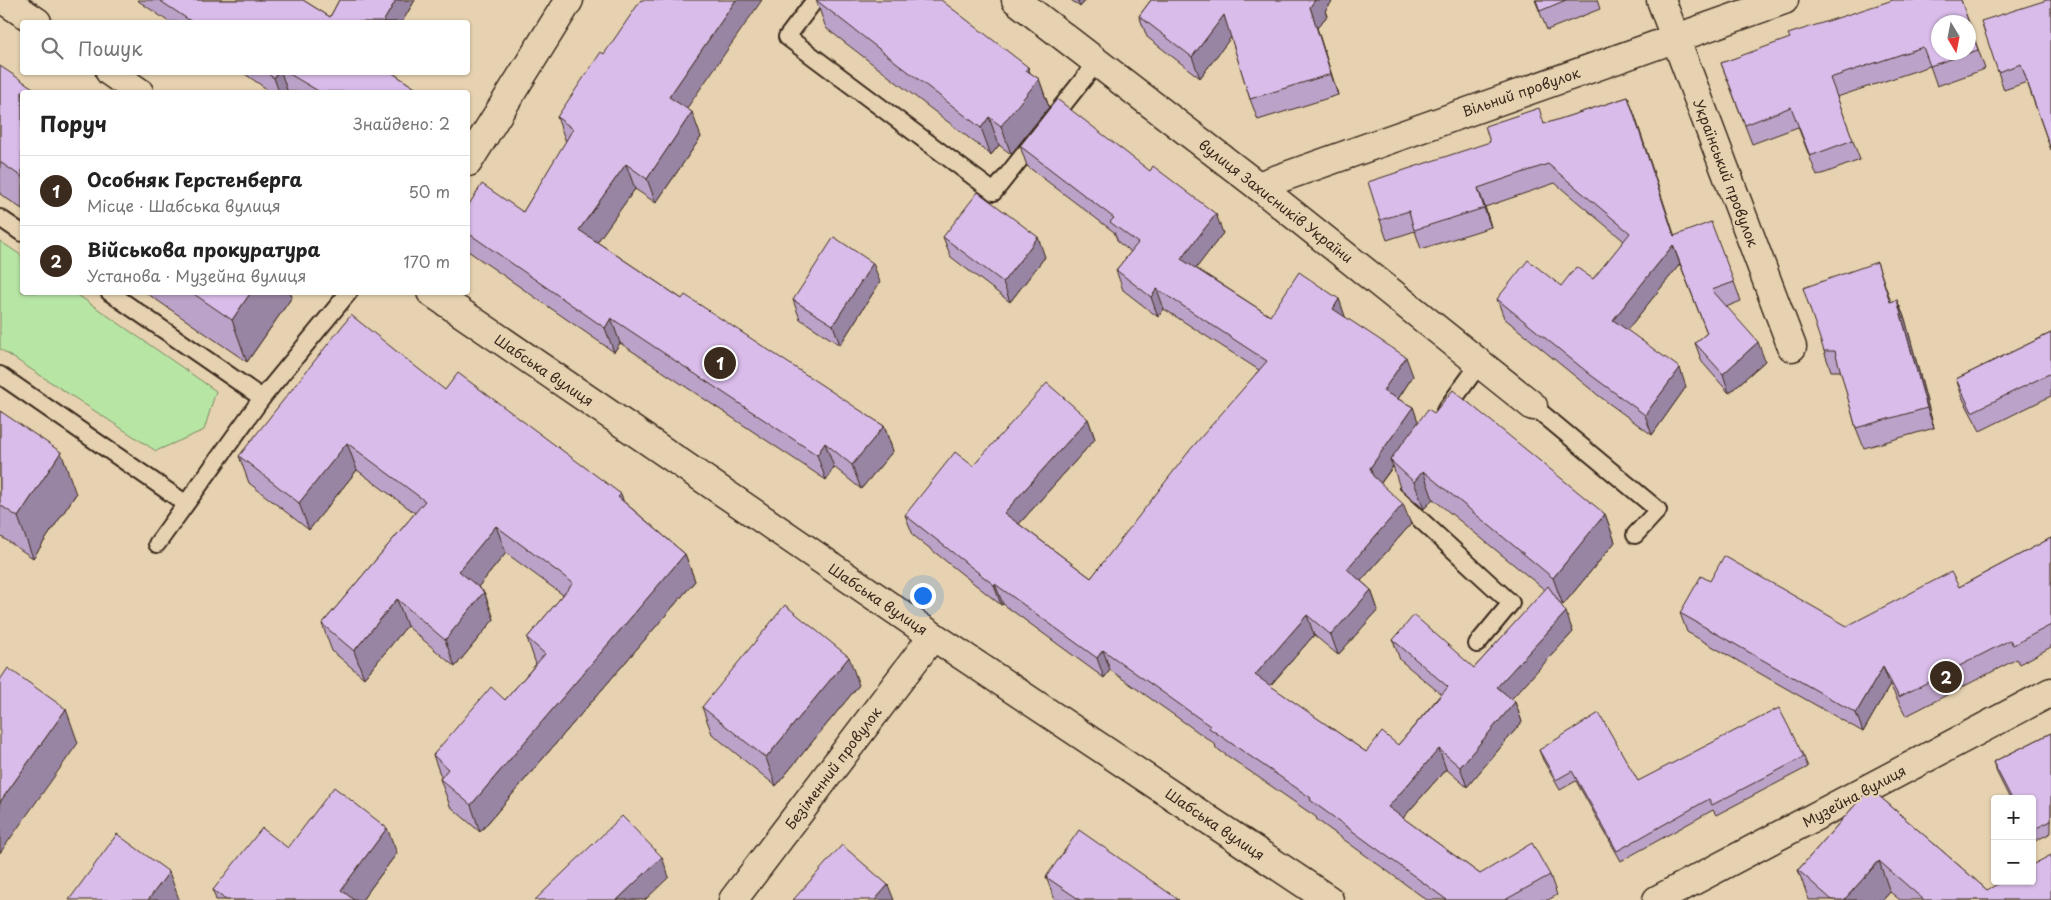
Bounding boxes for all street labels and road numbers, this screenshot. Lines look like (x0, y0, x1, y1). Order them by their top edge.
street label: Вільний провулок (1459, 62, 1583, 122)
street label: Український провулок (1688, 96, 1764, 250)
street label: вулиця Захисників України (1194, 134, 1358, 268)
street label: Шабська вулиця (490, 329, 598, 411)
street label: Шабська вулиця (824, 558, 932, 640)
street label: Безіменний провулок (780, 702, 887, 834)
street label: Музейна вулиця (1798, 760, 1910, 832)
street label: Шабська вулиця (1161, 783, 1269, 865)

